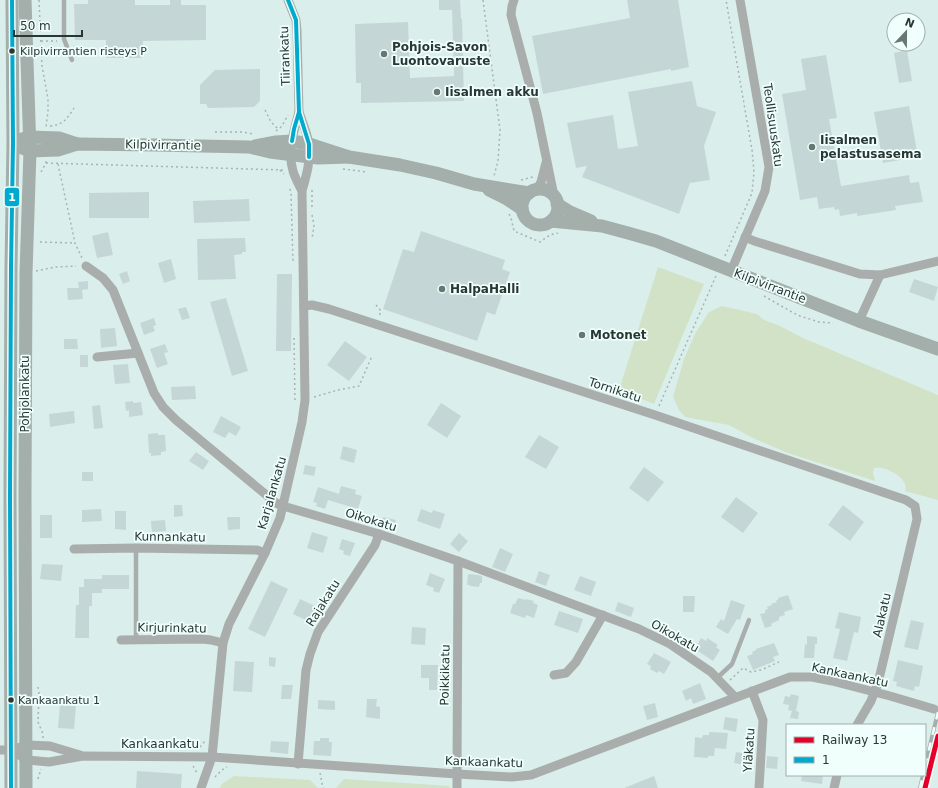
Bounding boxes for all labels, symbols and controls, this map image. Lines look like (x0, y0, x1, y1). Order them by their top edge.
scale bar (14, 12, 82, 38)
north arrow (886, 12, 926, 52)
text: N (903, 15, 916, 31)
text: 50 m (20, 19, 51, 33)
street label: Tiirankatu (277, 26, 293, 87)
place label: Pohjois-Savon Luontovaruste (392, 40, 490, 68)
place label: Kilpivirrantien risteys P (20, 45, 147, 58)
marker: Kilpivirrantien risteys P (7, 46, 17, 56)
marker: Pohjois-Savon Luontovaruste (379, 49, 389, 59)
street label: Teollisuuskatu (760, 81, 786, 168)
place label: Iisalmen akku (445, 85, 539, 99)
marker: Iisalmen akku (432, 87, 442, 97)
place label: Iisalmen pelastusasema (820, 133, 921, 161)
street label: Kilpivirrantie (125, 137, 201, 153)
marker: Iisalmen pelastusasema (807, 142, 817, 152)
line badge: 1 (4, 187, 20, 207)
text: 1 (8, 191, 16, 204)
street label: Kilpivirrantie (732, 266, 808, 306)
place label: HalpaHalli (450, 282, 519, 296)
marker: HalpaHalli (437, 284, 447, 294)
place label: Motonet (590, 328, 647, 342)
marker: Motonet (577, 330, 587, 340)
street label: Pohjolankatu (18, 355, 32, 433)
street label: Tornikatu (586, 375, 643, 405)
street label: Karjalankatu (255, 455, 289, 531)
street label: Oikokatu (344, 506, 398, 534)
street label: Kunnankatu (134, 529, 206, 545)
street label: Rajakatu (303, 577, 343, 629)
street label: Alakatu (870, 591, 894, 639)
street label: Oikokatu (649, 617, 701, 655)
street label: Kirjurinkatu (137, 620, 207, 636)
street label: Poikkikatu (437, 644, 453, 706)
street label: Kankaankatu (810, 660, 890, 690)
place label: Kankaankatu 1 (18, 694, 100, 707)
marker: Kankaankatu 1 (6, 695, 16, 705)
legend (786, 724, 926, 776)
street label: Yläkatu (740, 727, 758, 774)
text: Railway 13 (822, 733, 887, 747)
street label: Kankaankatu (121, 737, 199, 751)
text: 1 (822, 753, 830, 767)
street label: Kankaankatu (445, 754, 523, 770)

